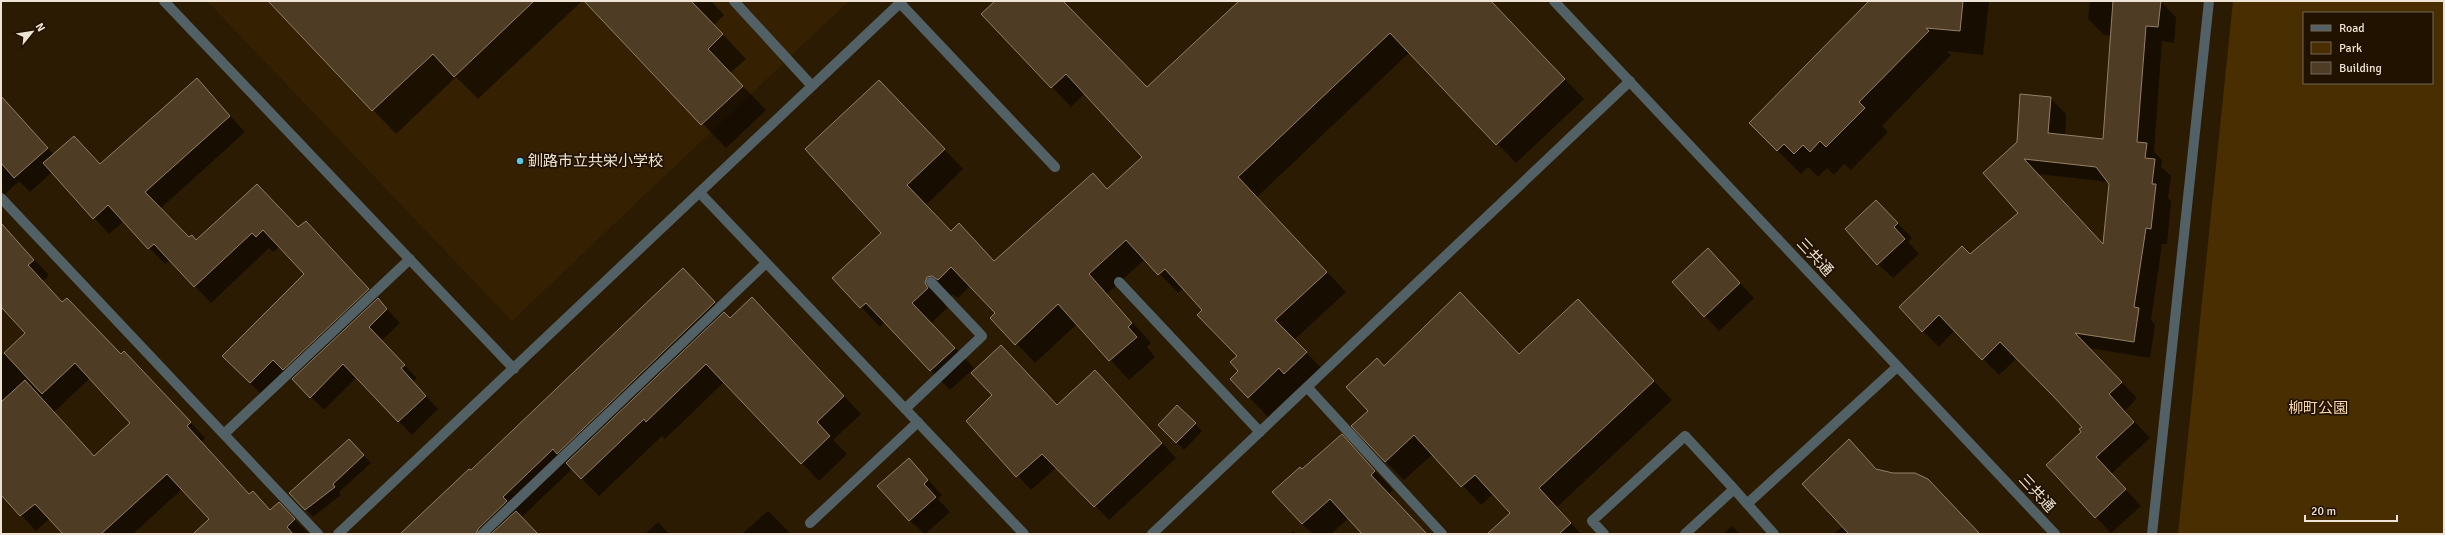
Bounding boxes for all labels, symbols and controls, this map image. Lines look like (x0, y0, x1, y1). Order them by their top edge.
north arrow (12, 12, 52, 52)
legend (2303, 12, 2433, 84)
text: N (33, 21, 48, 34)
text: Road (2339, 21, 2365, 36)
text: Park (2339, 41, 2362, 56)
text: Building (2339, 61, 2382, 76)
place label: 釧路市立共栄小学校 (528, 152, 663, 170)
marker: 釧路市立共栄小学校 (515, 156, 525, 166)
street label: 三共通 (1793, 234, 1837, 280)
park label: 柳町公園 (2288, 399, 2348, 417)
street label: 三共通 (2015, 470, 2059, 516)
scale bar (2305, 497, 2397, 523)
text: 20 m (2311, 504, 2336, 519)

